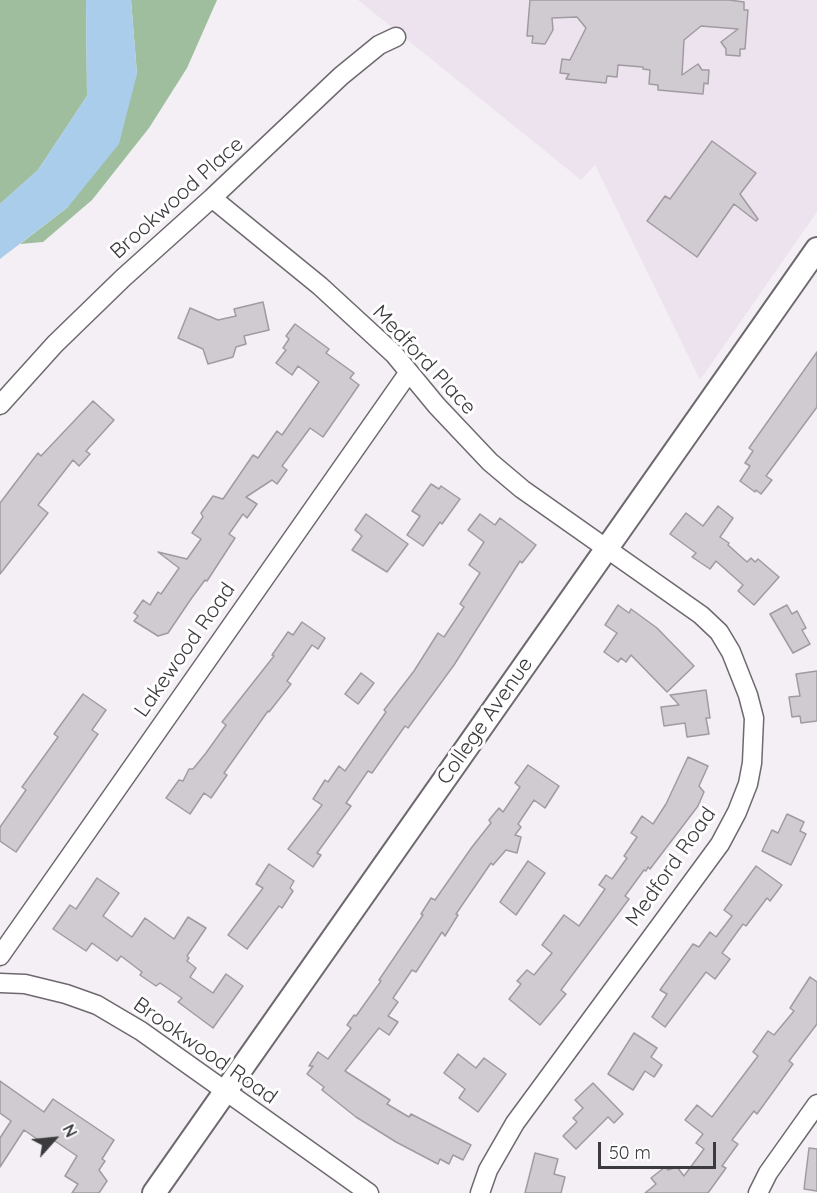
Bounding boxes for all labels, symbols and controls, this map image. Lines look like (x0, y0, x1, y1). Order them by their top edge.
street label: Brookwood Place (105, 132, 249, 264)
street label: Medford Place (367, 300, 481, 420)
street label: Lakewood Road (129, 578, 241, 722)
street label: College Avenue (432, 652, 538, 790)
street label: Medford Road (621, 803, 721, 931)
street label: Brookwood Road (128, 992, 282, 1110)
north arrow (24, 1109, 84, 1169)
text: N (58, 1121, 82, 1141)
scale bar (601, 1130, 720, 1168)
text: 50 m (609, 1141, 651, 1164)

